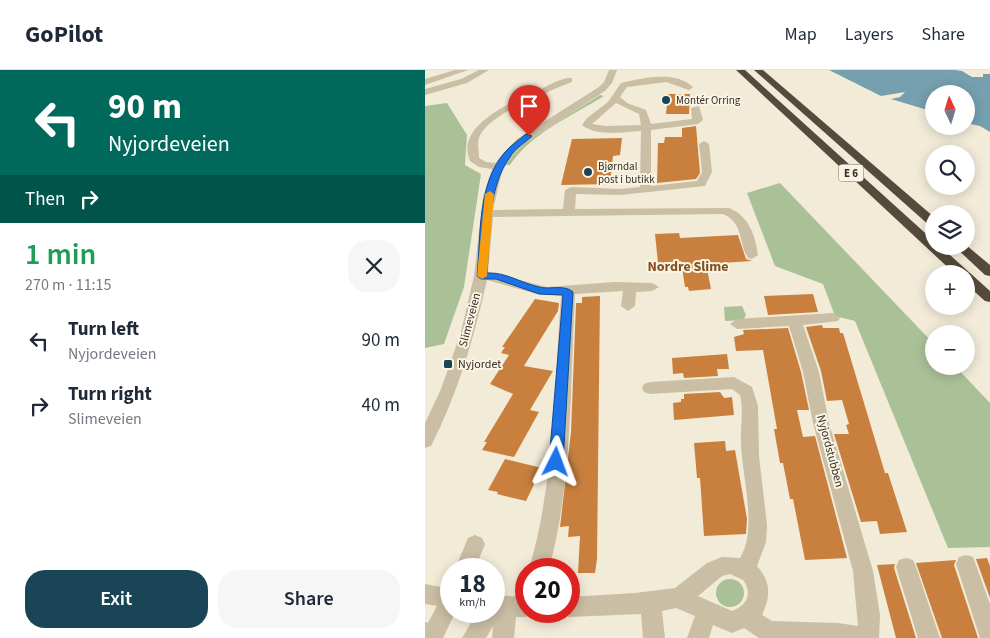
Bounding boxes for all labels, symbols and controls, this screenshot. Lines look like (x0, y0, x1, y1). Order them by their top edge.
text: GoPilot (25, 17, 103, 52)
text: Map (785, 22, 817, 47)
text: Layers (845, 22, 894, 47)
text: Share (922, 22, 965, 47)
text: 90 m (108, 82, 182, 132)
pin (508, 85, 550, 136)
north arrow (925, 85, 975, 135)
map controls (925, 85, 975, 375)
icon: left (25, 90, 90, 155)
icon: arrive (515, 92, 543, 120)
place label: Montér Orring (676, 93, 741, 108)
marker: Montér Orring (660, 94, 672, 106)
text: Nyjordeveien (108, 128, 230, 160)
button: search (925, 145, 975, 195)
place label: Bjørndal post i butikk (598, 159, 655, 187)
road number: E 6 (839, 165, 863, 182)
marker: Bjørndal post i butikk (582, 166, 594, 178)
icon: right (75, 185, 103, 213)
text: Then (25, 186, 65, 213)
button: layers (925, 205, 975, 255)
text: 1 min (25, 233, 96, 276)
button: close (348, 240, 400, 292)
district label: Nordre Slime (648, 257, 728, 277)
button: + (925, 265, 975, 315)
text: 270 m · 11:15 (25, 274, 112, 296)
street label: Slimeveien (455, 291, 485, 349)
text: Turn left (68, 316, 139, 343)
button: − (925, 325, 975, 375)
icon: left (25, 327, 53, 355)
text: 90 m (362, 327, 400, 354)
text: Nyjordeveien (68, 343, 157, 365)
place label: Nyjordet (458, 356, 501, 373)
marker: Nyjordet (442, 358, 454, 370)
text: Turn right (68, 381, 152, 408)
icon: right (25, 392, 53, 420)
text: 40 m (362, 392, 400, 419)
text: Slimeveien (68, 408, 142, 430)
street label: Nyjordstubben (812, 413, 848, 489)
position arrow (529, 435, 581, 487)
speed limit sign: 20 (515, 558, 580, 623)
text: 18 (459, 566, 486, 602)
button: Exit (25, 570, 208, 628)
button: Share (218, 570, 400, 628)
text: km/h (459, 594, 486, 611)

